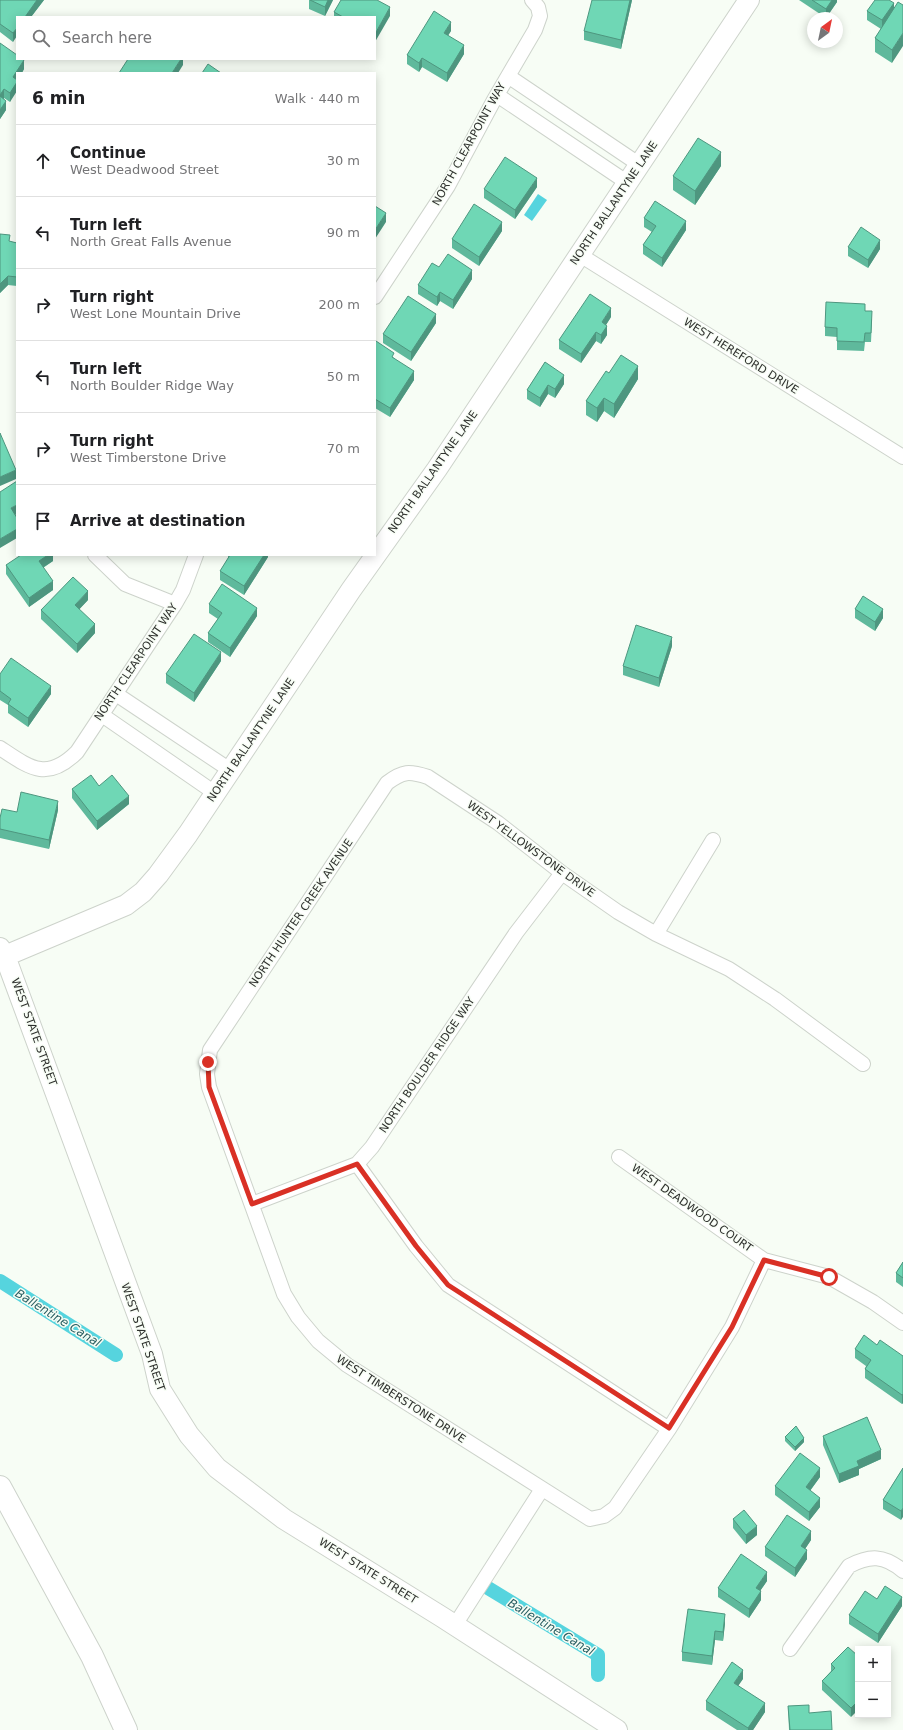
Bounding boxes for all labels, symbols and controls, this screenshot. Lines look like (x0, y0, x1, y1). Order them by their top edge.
north arrow (807, 12, 843, 48)
search box (16, 16, 376, 60)
icon: search (30, 27, 52, 49)
text: Search here (62, 29, 152, 47)
street label: NORTH CLEARPOINT WAY (430, 80, 508, 208)
text: 6 min (32, 88, 85, 108)
text: Walk · 440 m (275, 91, 360, 106)
street label: NORTH BALLANTYNE LANE (568, 138, 660, 267)
text: Continue (70, 144, 146, 162)
icon: ahead (32, 150, 54, 172)
text: 30 m (327, 153, 360, 168)
text: West Deadwood Street (70, 162, 219, 177)
text: Turn left (70, 216, 142, 234)
icon: left (32, 222, 54, 244)
text: 90 m (327, 225, 360, 240)
text: North Great Falls Avenue (70, 234, 232, 249)
text: Turn right (70, 288, 154, 306)
icon: right (32, 294, 54, 316)
text: 200 m (318, 297, 360, 312)
text: West Lone Mountain Drive (70, 306, 241, 321)
street label: WEST HEREFORD DRIVE (681, 315, 801, 397)
text: Turn left (70, 360, 142, 378)
icon: left (32, 366, 54, 388)
text: 50 m (327, 369, 360, 384)
text: North Boulder Ridge Way (70, 378, 234, 393)
street label: NORTH BALLANTYNE LANE (386, 408, 480, 536)
text: Turn right (70, 432, 154, 450)
icon: right (32, 438, 54, 460)
text: 70 m (327, 441, 360, 456)
text: West Timberstone Drive (70, 450, 226, 465)
icon: arrive (32, 510, 54, 532)
text: Arrive at destination (70, 512, 245, 530)
street label: NORTH CLEARPOINT WAY (92, 601, 180, 723)
street label: NORTH BALLANTYNE LANE (205, 675, 297, 804)
street label: WEST YELLOWSTONE DRIVE (464, 798, 598, 900)
street label: NORTH HUNTER CREEK AVENUE (246, 836, 356, 990)
street label: WEST STATE STREET (8, 976, 60, 1088)
street label: NORTH BOULDER RIDGE WAY (377, 994, 478, 1135)
route end (199, 1053, 217, 1071)
street label: WEST DEADWOOD COURT (629, 1161, 755, 1255)
route start (820, 1268, 838, 1286)
street label: WEST STATE STREET (118, 1281, 168, 1393)
water label: Ballentine Canal (13, 1286, 104, 1350)
street label: WEST TIMBERSTONE DRIVE (334, 1352, 468, 1446)
street label: WEST STATE STREET (316, 1535, 420, 1607)
water label: Ballentine Canal (505, 1596, 597, 1659)
map controls (855, 1646, 891, 1718)
button: + (855, 1646, 891, 1682)
button: − (855, 1682, 891, 1718)

